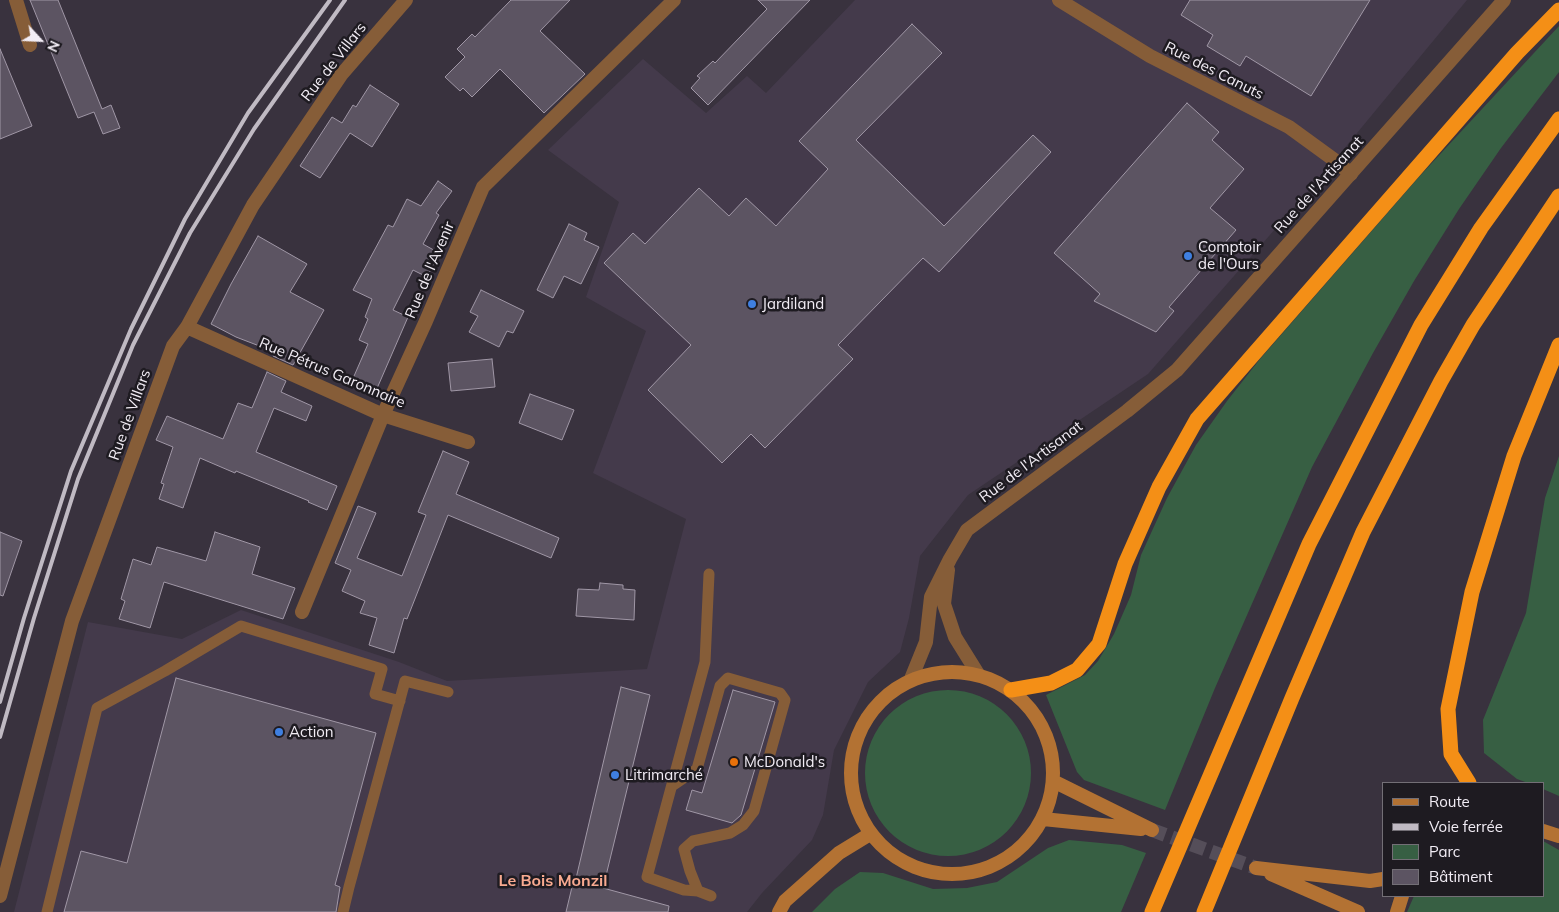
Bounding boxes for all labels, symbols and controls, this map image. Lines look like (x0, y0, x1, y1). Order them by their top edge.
north arrow (15, 15, 65, 65)
street label: Rue de Villars (298, 19, 370, 105)
text: N (43, 38, 64, 55)
street label: Rue des Canuts (1161, 38, 1267, 104)
street label: Rue de l'Artisanat (1271, 133, 1367, 237)
street label: Rue de l'Avenir (401, 219, 459, 321)
place label: Comptoir de l'Ours (1198, 238, 1261, 273)
marker: Comptoir de l'Ours (1182, 250, 1194, 262)
place label: Jardiland (762, 295, 824, 313)
marker: Jardiland (746, 298, 758, 310)
street label: Rue Pétrus Garonnaire (256, 334, 408, 412)
street label: Rue de Villars (105, 367, 155, 463)
street label: Rue de l'Artisanat (976, 417, 1086, 507)
place label: Action (289, 723, 334, 741)
marker: Action (273, 726, 285, 738)
place label: McDonald's (744, 753, 825, 771)
marker: McDonald's (728, 756, 740, 768)
place label: Litrimarché (625, 766, 703, 784)
marker: Litrimarché (609, 769, 621, 781)
legend (1382, 782, 1544, 897)
text: Route (1429, 792, 1470, 811)
text: Voie ferrée (1429, 817, 1503, 836)
text: Parc (1429, 842, 1460, 861)
text: Bâtiment (1429, 867, 1492, 886)
district label: Le Bois Monzil (499, 871, 607, 891)

